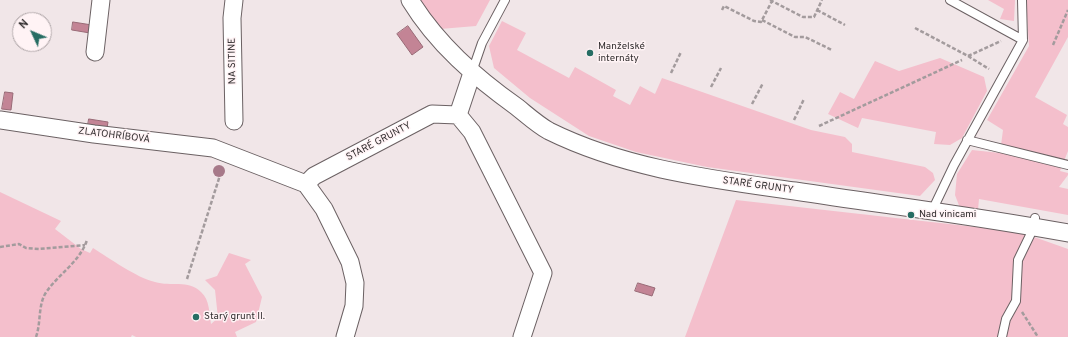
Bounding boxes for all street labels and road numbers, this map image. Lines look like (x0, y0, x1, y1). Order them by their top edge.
street label: NA SITINE (227, 38, 239, 84)
street label: STARÉ GRUNTY (345, 120, 413, 164)
street label: ZLATOHRÍBOVÁ (77, 126, 151, 146)
street label: STARÉ GRUNTY (722, 175, 794, 197)

